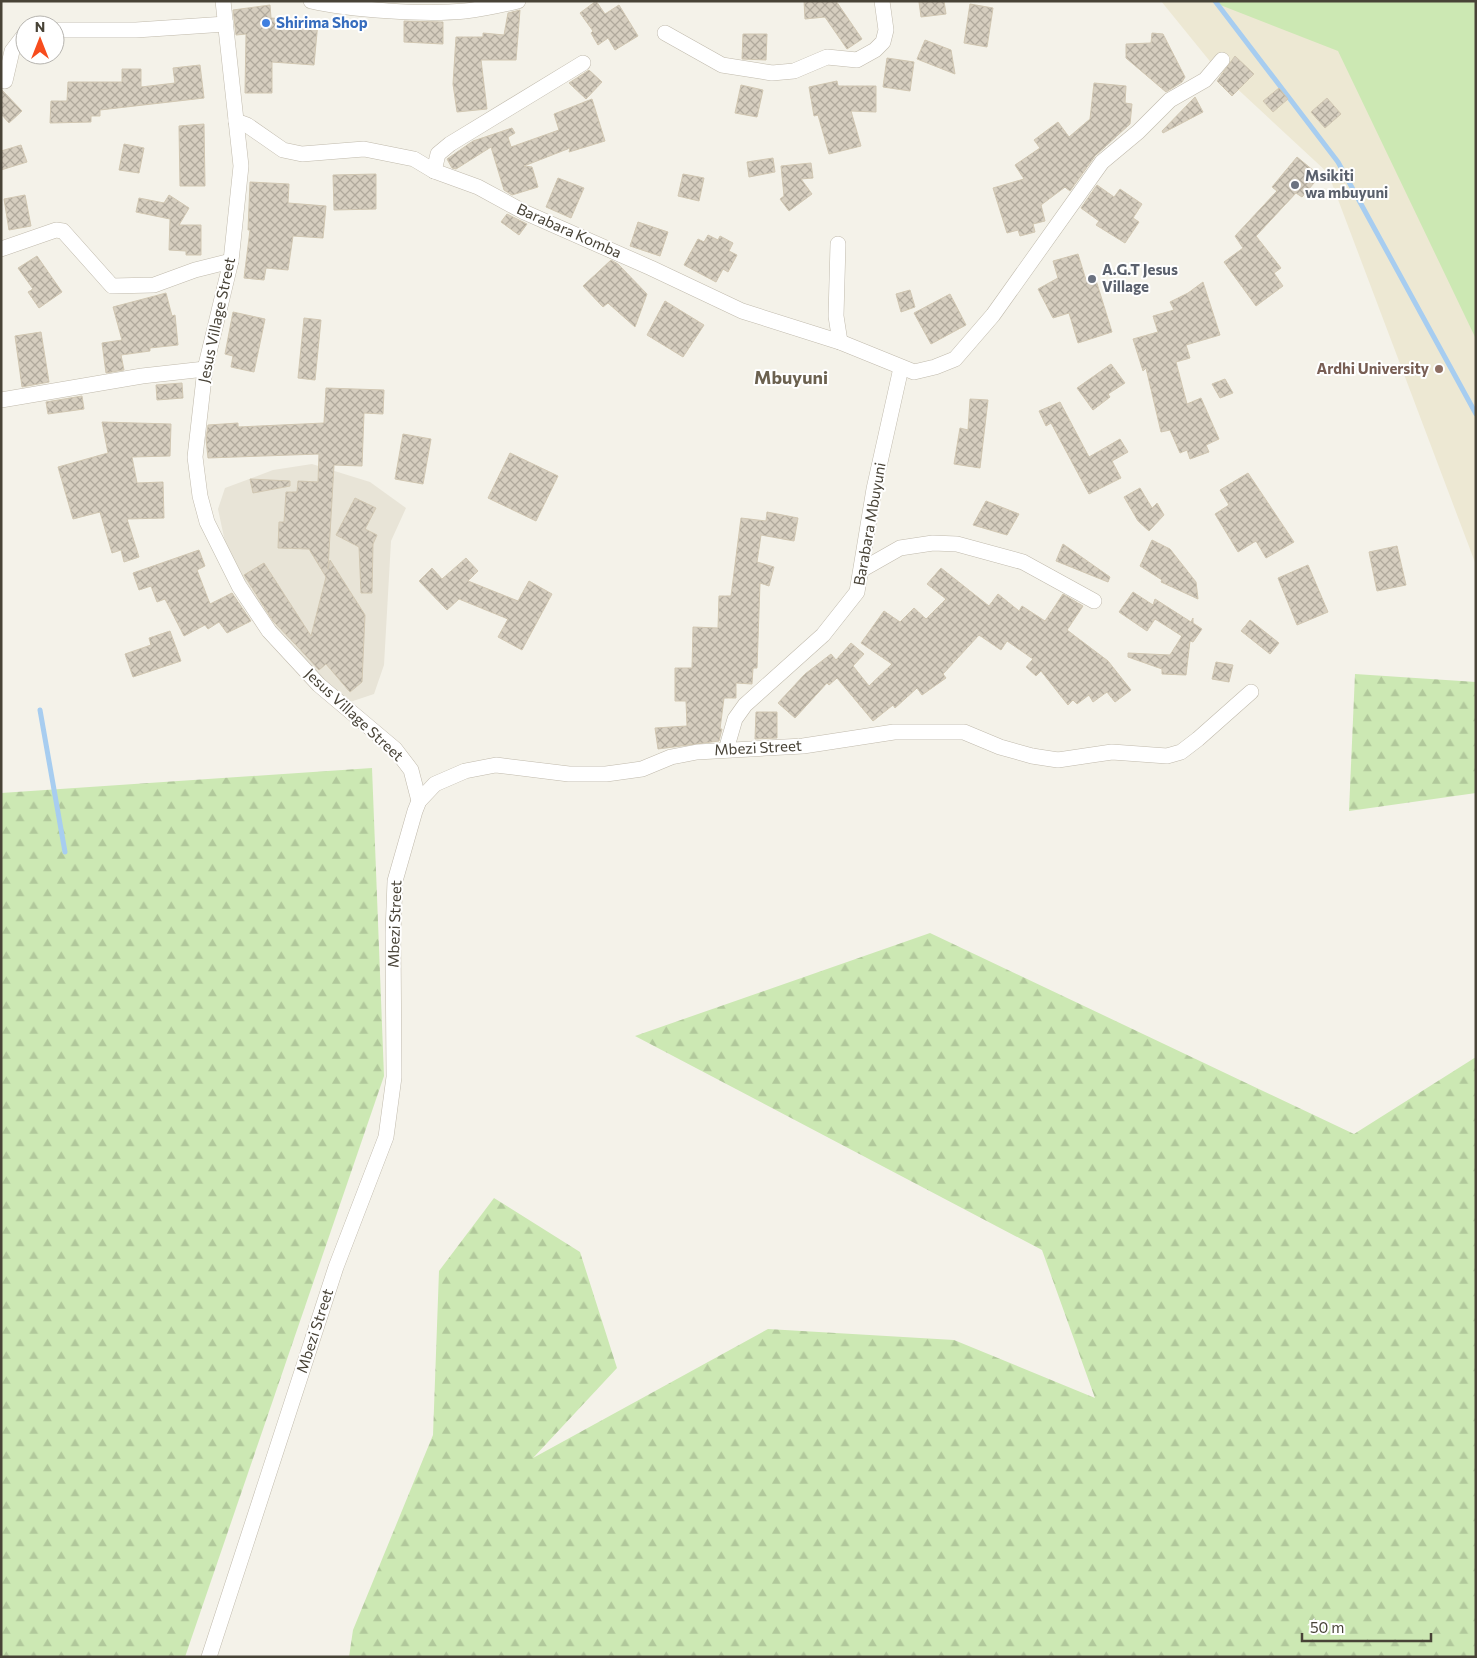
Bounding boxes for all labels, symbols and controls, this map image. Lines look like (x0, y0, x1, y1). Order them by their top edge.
place label: Shirima Shop (276, 13, 368, 31)
north arrow (15, 15, 65, 65)
marker: Shirima Shop (260, 17, 272, 29)
text: N (35, 18, 45, 35)
place label: Msikiti wa mbuyuni (1305, 166, 1388, 201)
marker: Msikiti wa mbuyuni (1289, 179, 1301, 191)
street label: Barabara Komba (514, 199, 625, 261)
street label: Jesus Village Street (194, 255, 238, 384)
place label: A.G.T Jesus Village (1102, 260, 1178, 295)
marker: A.G.T Jesus Village (1086, 273, 1098, 285)
place label: Ardhi University (1317, 359, 1430, 377)
marker: Ardhi University (1433, 363, 1445, 375)
district label: Mbuyuni (754, 366, 828, 388)
street label: Barabara Mbuyuni (849, 461, 889, 587)
street label: Jesus Village Street (302, 664, 408, 764)
street label: Mbezi Street (714, 736, 802, 758)
street label: Mbezi Street (383, 880, 405, 968)
street label: Mbezi Street (292, 1286, 336, 1375)
scale bar (1302, 1610, 1431, 1642)
text: 50 m (1310, 1618, 1344, 1636)

